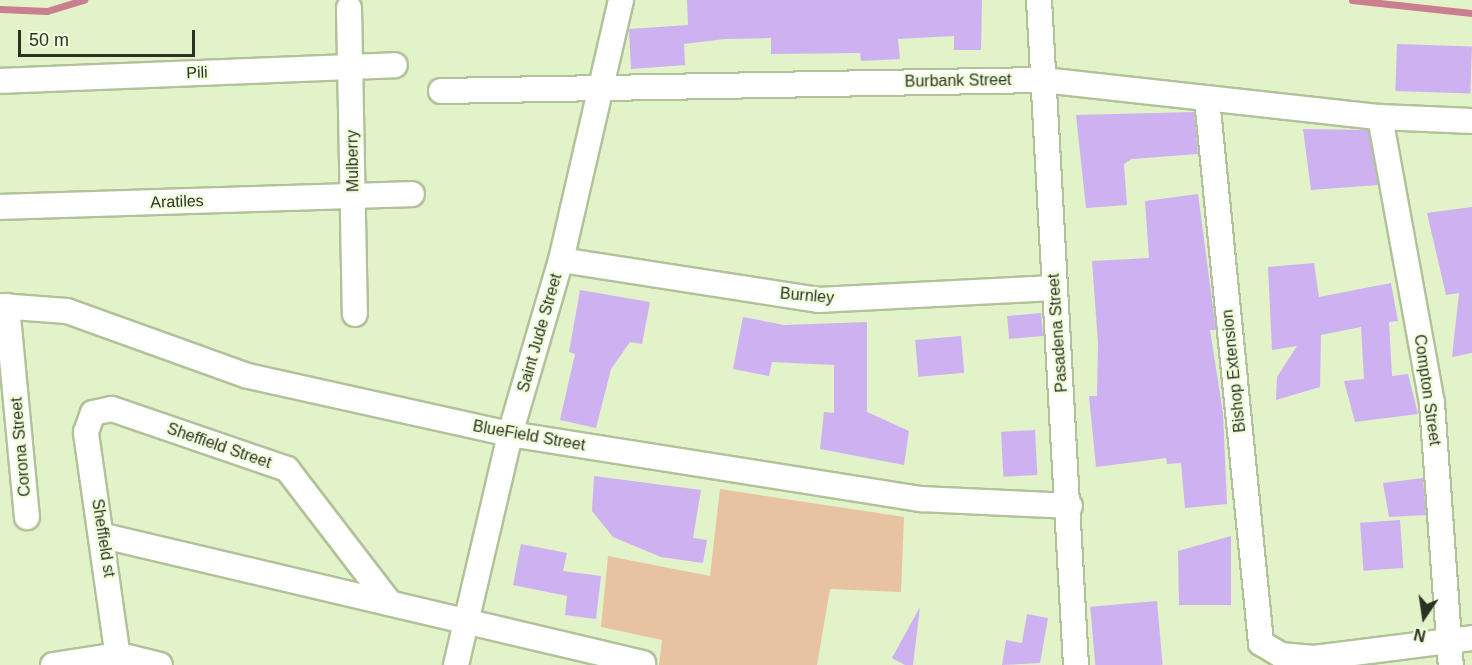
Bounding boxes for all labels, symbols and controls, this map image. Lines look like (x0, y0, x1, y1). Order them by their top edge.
scale bar (21, 18, 198, 56)
text: 50 m (29, 30, 69, 50)
street label: Pili (186, 63, 208, 83)
street label: Burbank Street (904, 70, 1012, 92)
street label: Mulberry (343, 130, 363, 192)
street label: Aratiles (150, 191, 204, 213)
street label: Saint Jude Street (514, 271, 566, 395)
street label: Pasadena Street (1044, 273, 1072, 393)
street label: Burnley (779, 284, 835, 308)
street label: Bishop Extension (1218, 309, 1250, 433)
street label: Compton Street (1410, 333, 1444, 447)
street label: Corona Street (7, 397, 35, 497)
street label: BlueField Street (471, 417, 587, 455)
street label: Sheffield Street (164, 419, 274, 473)
street label: Sheffield st (87, 498, 119, 578)
north arrow (1394, 587, 1454, 647)
text: N (1412, 625, 1427, 645)

